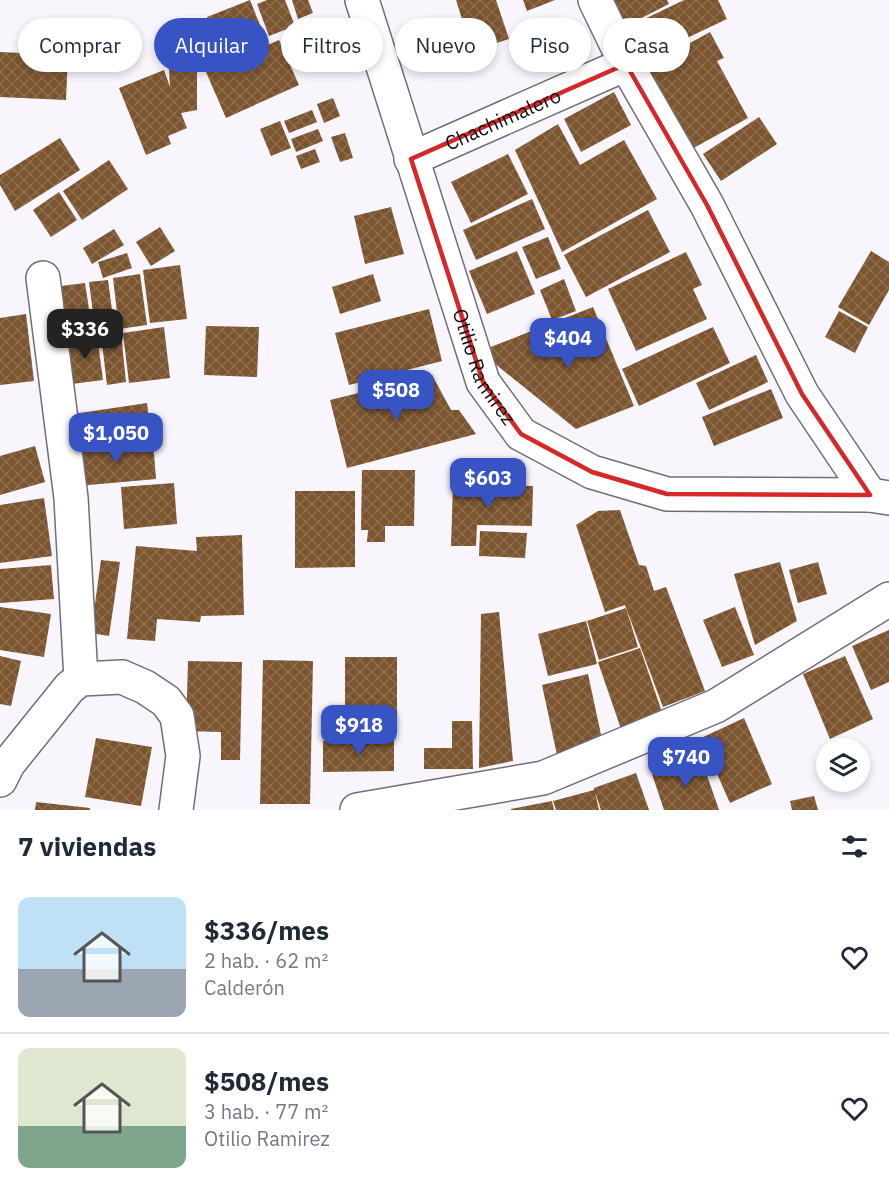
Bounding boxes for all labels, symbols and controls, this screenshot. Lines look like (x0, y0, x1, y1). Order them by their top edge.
chip: Comprar (18, 18, 142, 72)
chip: Alquilar (154, 18, 269, 72)
chip: Filtros (281, 18, 383, 72)
chip: Nuevo (395, 18, 497, 72)
chip: Piso (509, 18, 591, 72)
chip: Casa (603, 18, 690, 72)
street label: Chachimalero (440, 81, 565, 156)
street label: Otilio Ramirez (447, 305, 523, 430)
pin: $336 (49, 309, 121, 360)
text: $336 (61, 315, 109, 342)
pin: $404 (532, 318, 604, 369)
text: $404 (544, 324, 592, 351)
pin: $508 (360, 370, 432, 421)
text: $508 (372, 376, 420, 403)
pin: $1,050 (67, 413, 165, 464)
text: $1,050 (83, 419, 149, 446)
pin: $603 (452, 458, 524, 509)
text: $603 (464, 464, 512, 491)
pin: $918 (323, 705, 395, 756)
text: $918 (335, 711, 383, 738)
pin: $740 (650, 737, 722, 788)
map controls (816, 738, 870, 792)
button: layers (816, 738, 870, 792)
text: $740 (662, 743, 710, 770)
text: 7 viviendas (18, 829, 156, 863)
icon: filters (838, 830, 871, 863)
text: $336/mes (204, 913, 329, 947)
icon: home (66, 921, 138, 993)
icon: heart (838, 941, 871, 974)
text: 2 hab. · 62 m² (204, 947, 328, 974)
text: Calderón (204, 974, 285, 1001)
text: $508/mes (204, 1064, 329, 1098)
icon: home (66, 1072, 138, 1144)
icon: heart (838, 1092, 871, 1125)
text: 3 hab. · 77 m² (204, 1098, 328, 1125)
text: Otilio Ramirez (204, 1125, 330, 1152)

